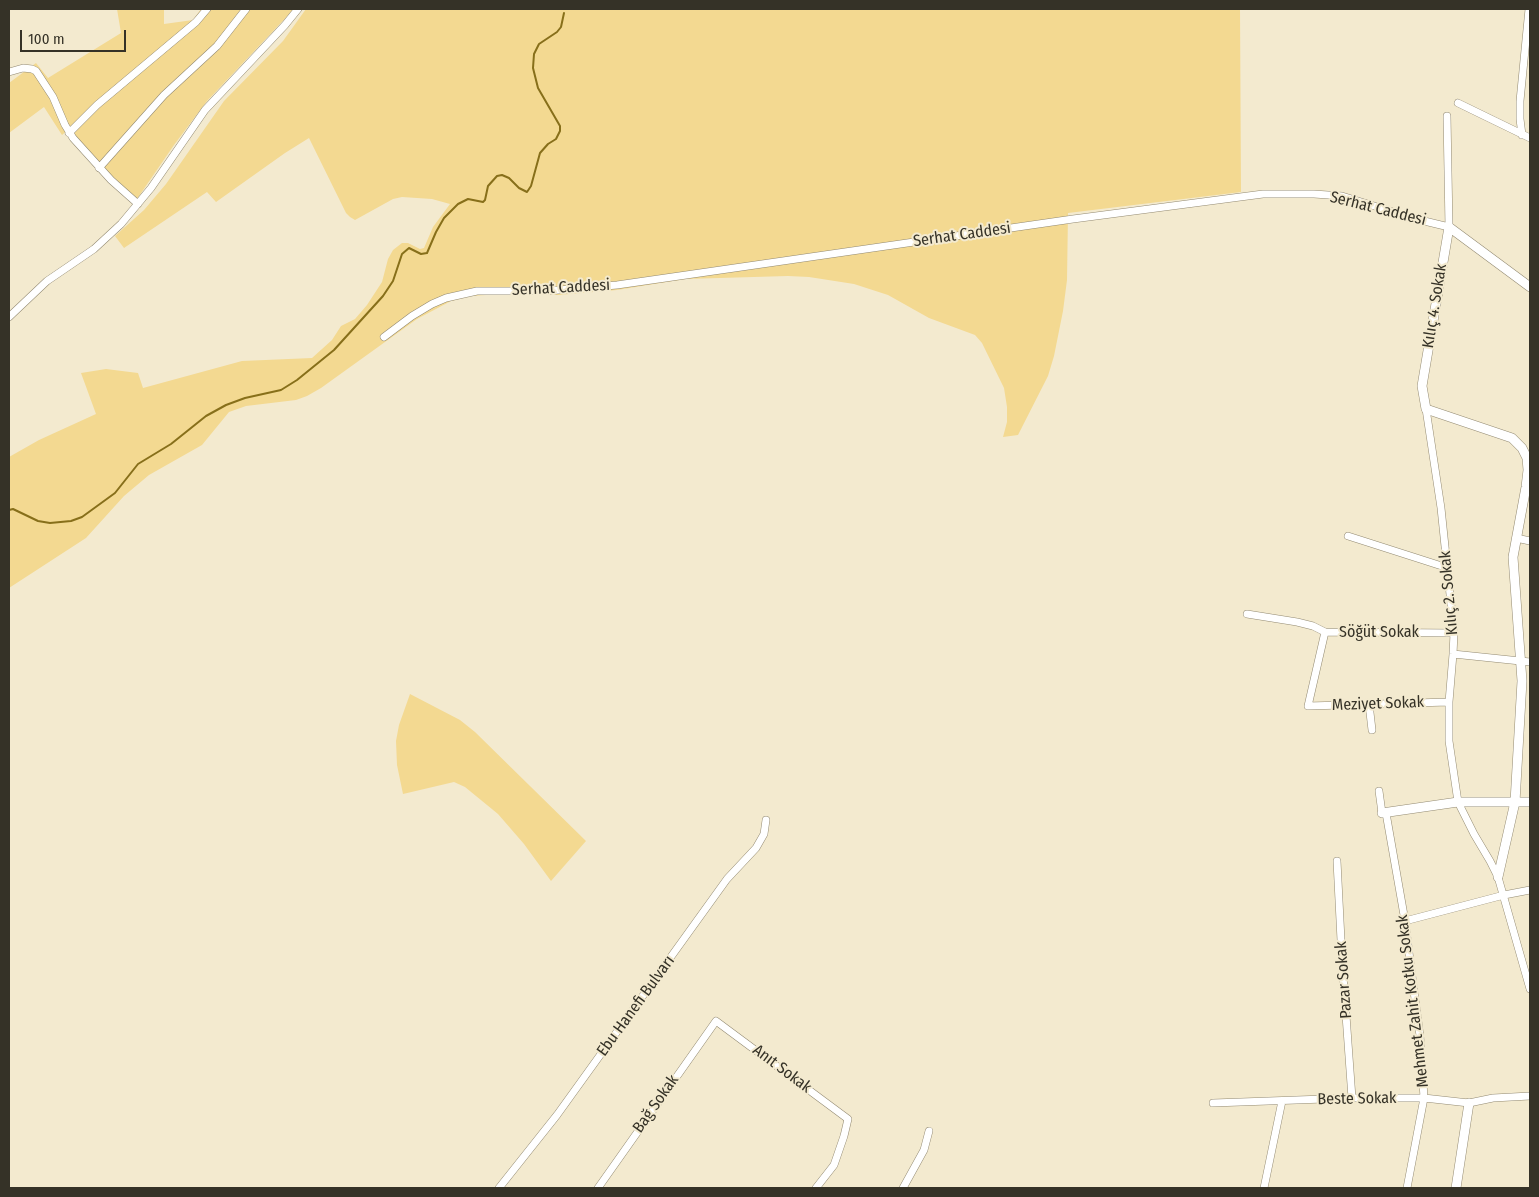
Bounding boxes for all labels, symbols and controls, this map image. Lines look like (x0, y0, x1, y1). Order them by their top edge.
scale bar (22, 20, 129, 52)
text: 100 m (28, 30, 65, 48)
street label: Serhat Caddesi (1328, 188, 1428, 230)
street label: Serhat Caddesi (912, 219, 1012, 251)
street label: Kılıç 4. Sokak (1419, 262, 1451, 350)
street label: Serhat Caddesi (511, 276, 611, 300)
street label: Kılıç 2. Sokak (1436, 550, 1462, 636)
street label: Söğüt Sokak (1339, 623, 1419, 643)
street label: Meziyet Sokak (1332, 693, 1424, 715)
street label: Mehmet Zahit Kotku Sokak (1393, 914, 1433, 1088)
street label: Pazar Sokak (1332, 941, 1356, 1019)
street label: Ebu Hanefi Bulvarı (593, 952, 679, 1060)
street label: Anıt Sokak (749, 1041, 815, 1097)
street label: Bağ Sokak (629, 1071, 683, 1137)
street label: Beste Sokak (1317, 1089, 1397, 1109)

